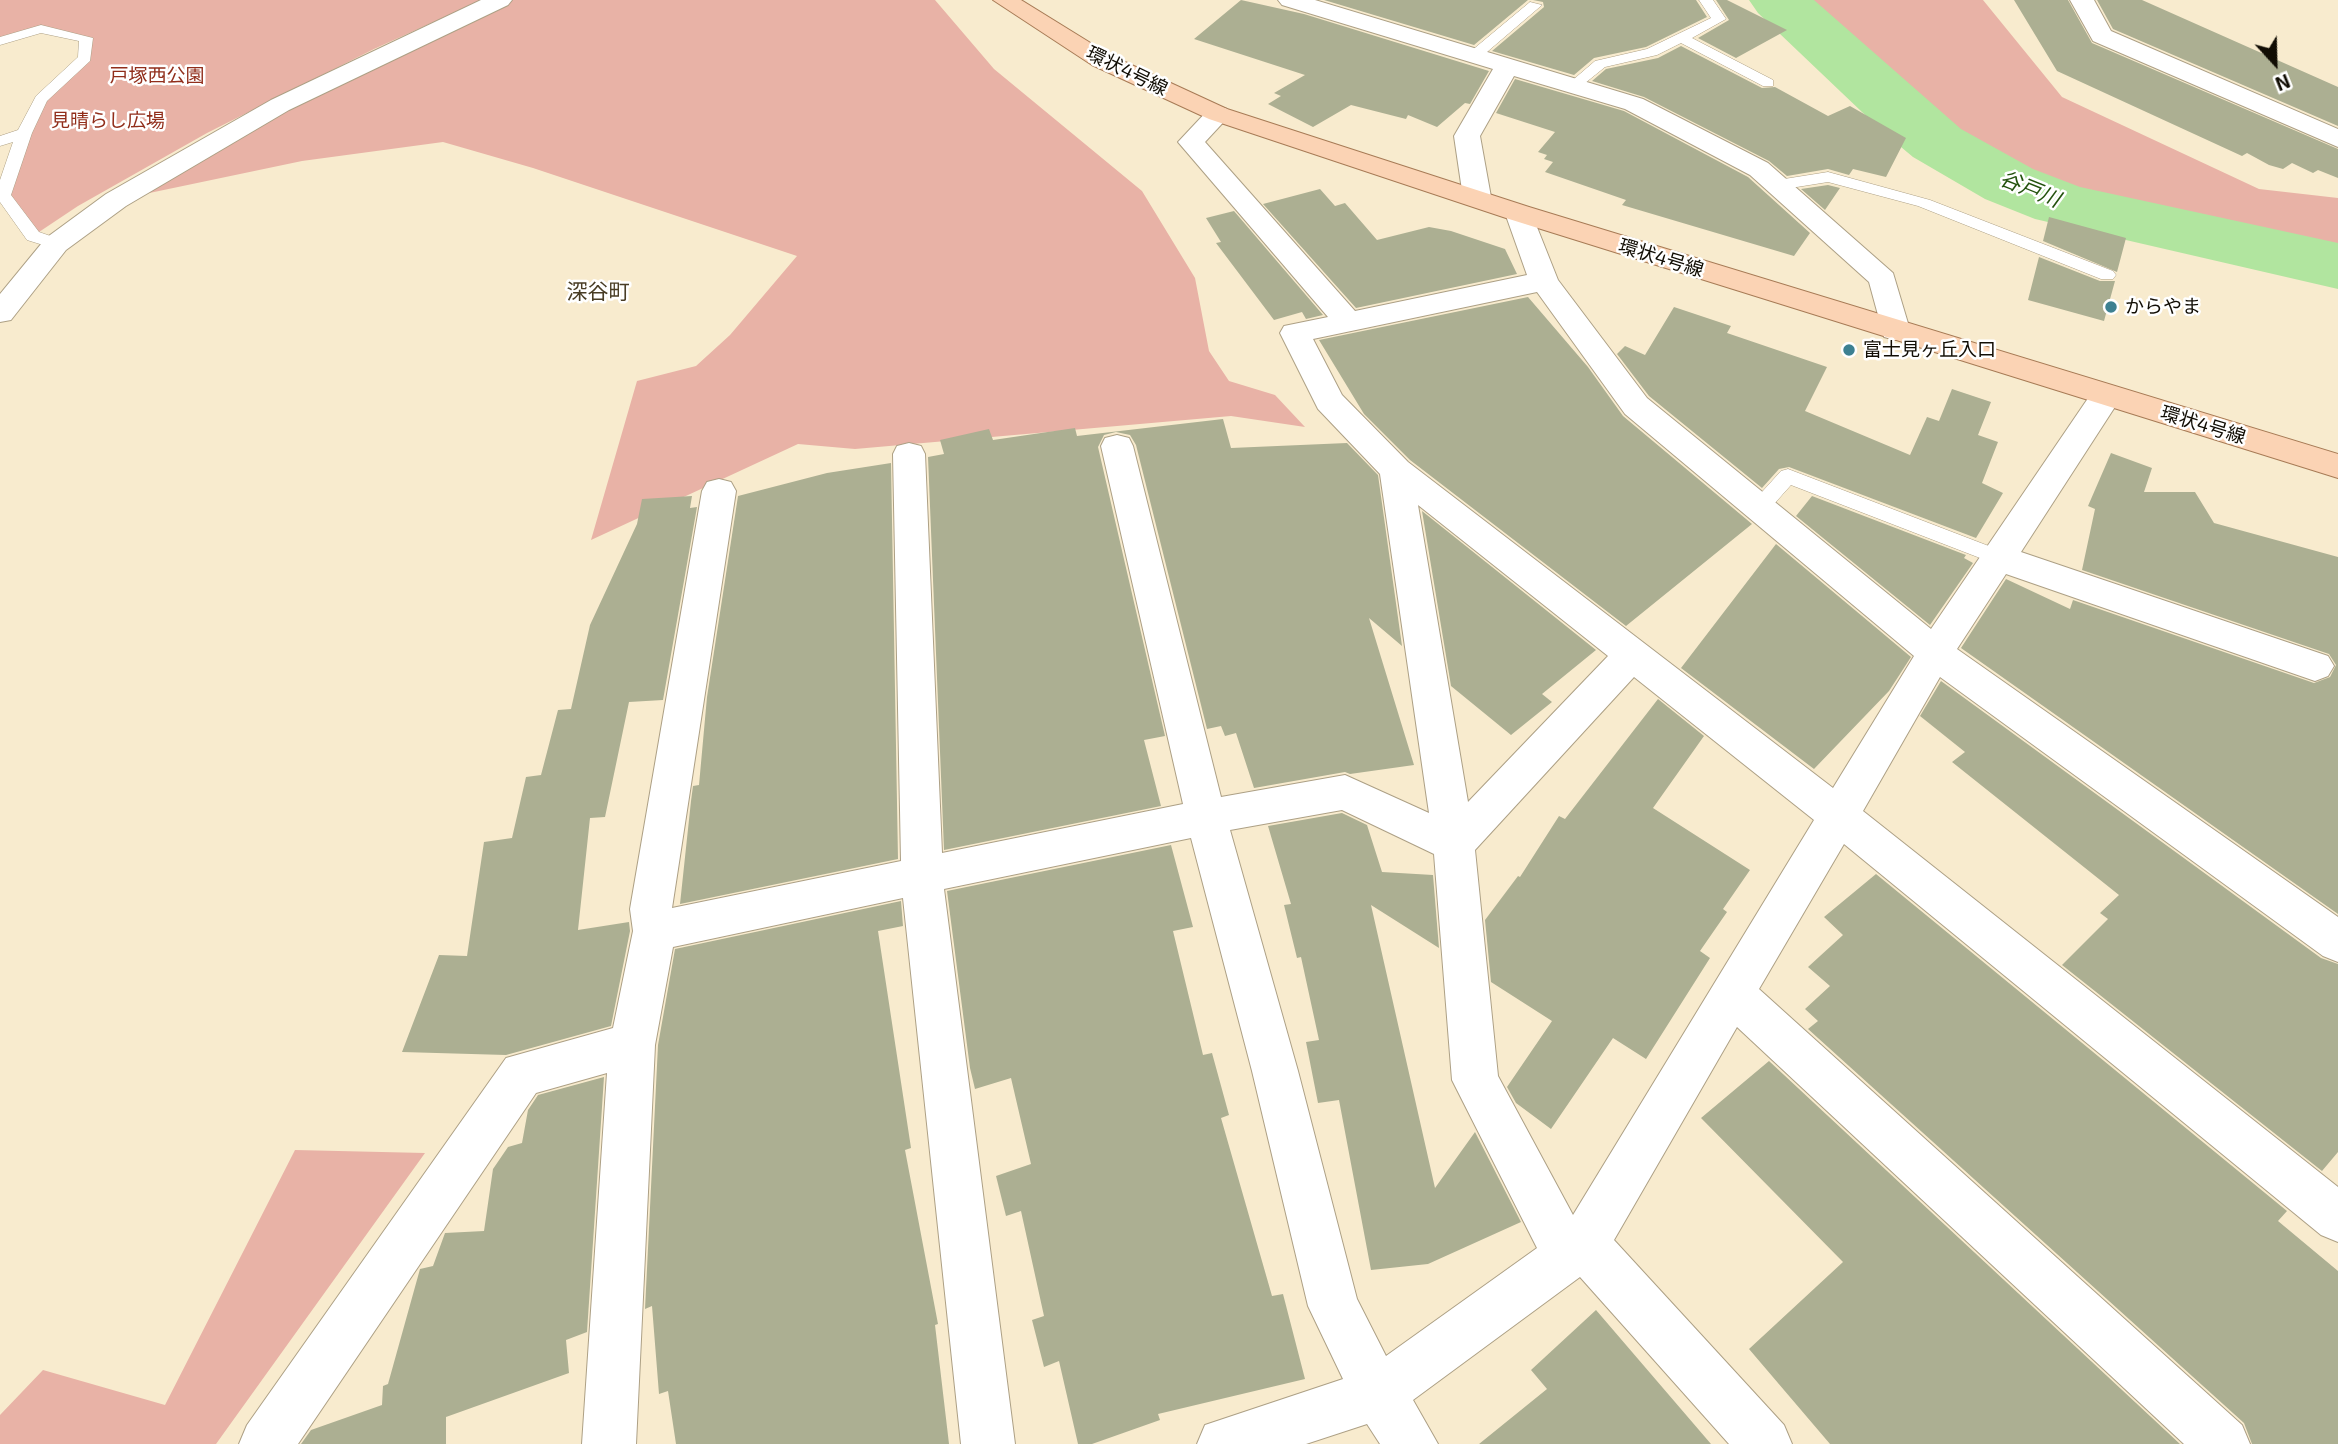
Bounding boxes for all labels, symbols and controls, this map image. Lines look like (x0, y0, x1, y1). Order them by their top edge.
north arrow (2240, 28, 2310, 98)
street label: 環状4号線 (1083, 42, 1171, 100)
park label: 戸塚西公園 (110, 65, 204, 87)
text: N (2272, 70, 2294, 96)
park label: 見晴らし広場 (51, 110, 165, 132)
water label: 谷戸川 (1996, 166, 2064, 212)
street label: 環状4号線 (1616, 234, 1706, 282)
district label: 深谷町 (567, 279, 629, 305)
place label: からやま (2125, 296, 2201, 318)
marker: からやま (2103, 299, 2119, 315)
place label: 富士見ヶ丘入口 (1863, 339, 1996, 361)
marker: 富士見ヶ丘入口 (1841, 342, 1857, 358)
street label: 環状4号線 (2158, 401, 2248, 449)

